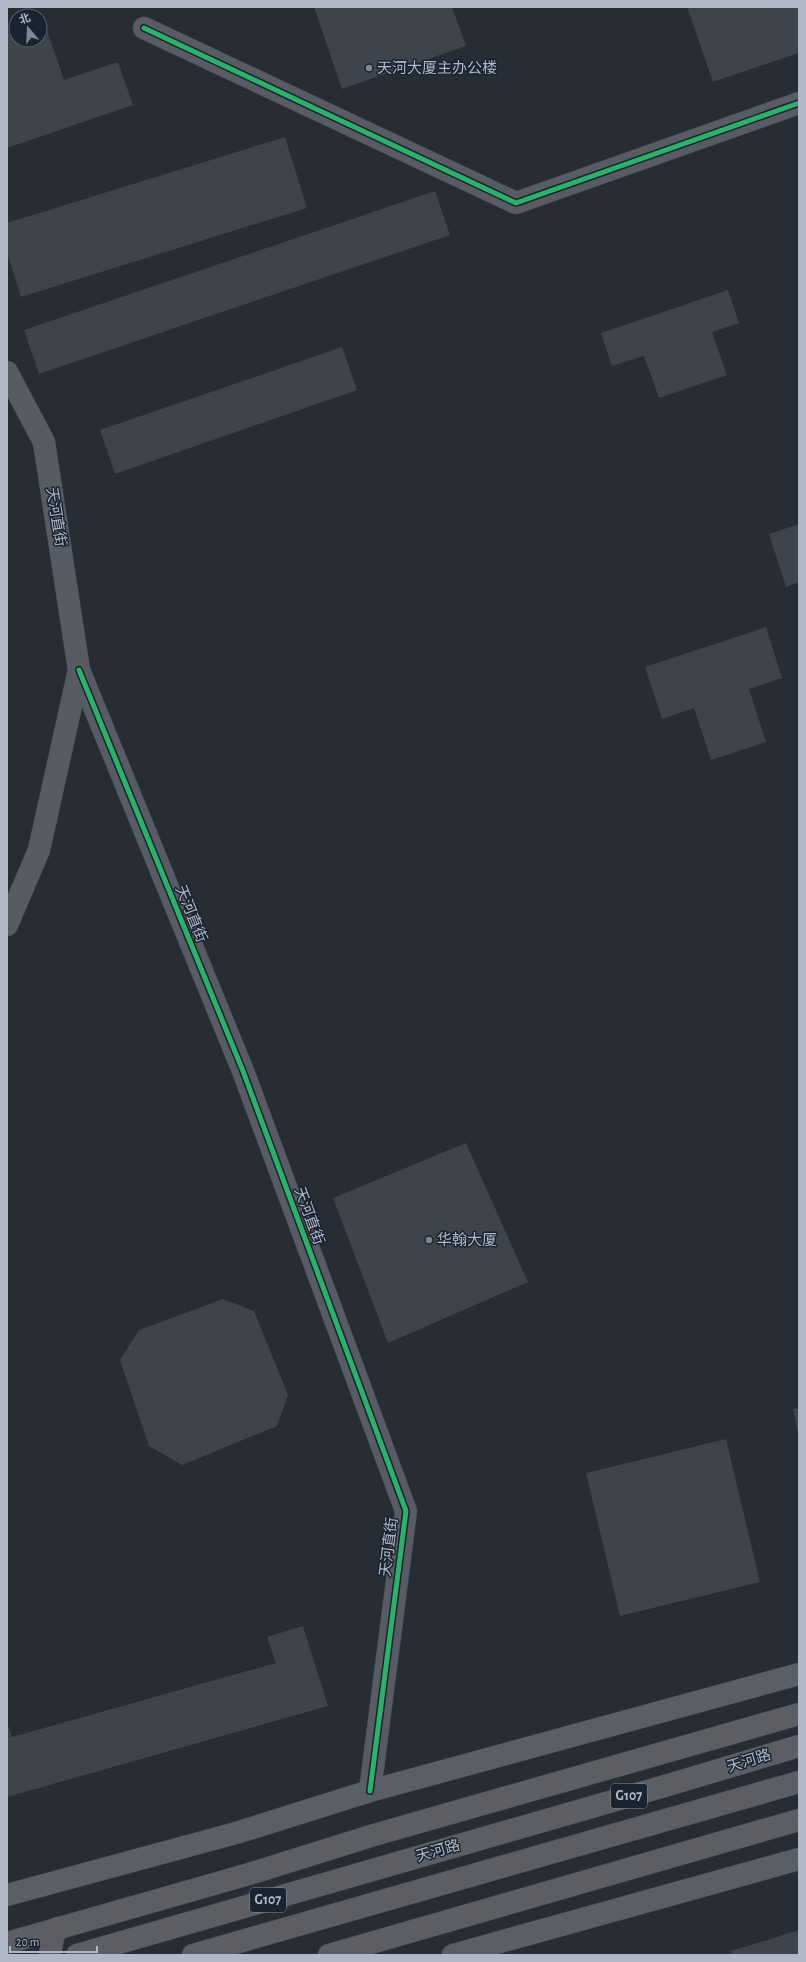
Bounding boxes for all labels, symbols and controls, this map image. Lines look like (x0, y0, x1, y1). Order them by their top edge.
north arrow (8, 8, 48, 48)
text: 北 (18, 12, 32, 26)
place label: 天河大厦主办公楼 (377, 60, 497, 76)
marker: 天河大厦主办公楼 (364, 63, 374, 73)
street label: 天河直街 (44, 486, 69, 548)
street label: 天河直街 (173, 883, 210, 945)
street label: 天河直街 (292, 1185, 327, 1247)
place label: 华翰大厦 (437, 1231, 497, 1248)
marker: 华翰大厦 (424, 1235, 434, 1245)
street label: 天河直街 (377, 1516, 400, 1578)
street label: 天河路 (725, 1746, 773, 1775)
road number: G107 (611, 1784, 647, 1808)
street label: 天河路 (414, 1837, 462, 1864)
road number: G107 (250, 1888, 286, 1912)
scale bar (10, 1928, 97, 1954)
text: 20 m (16, 1936, 39, 1948)

